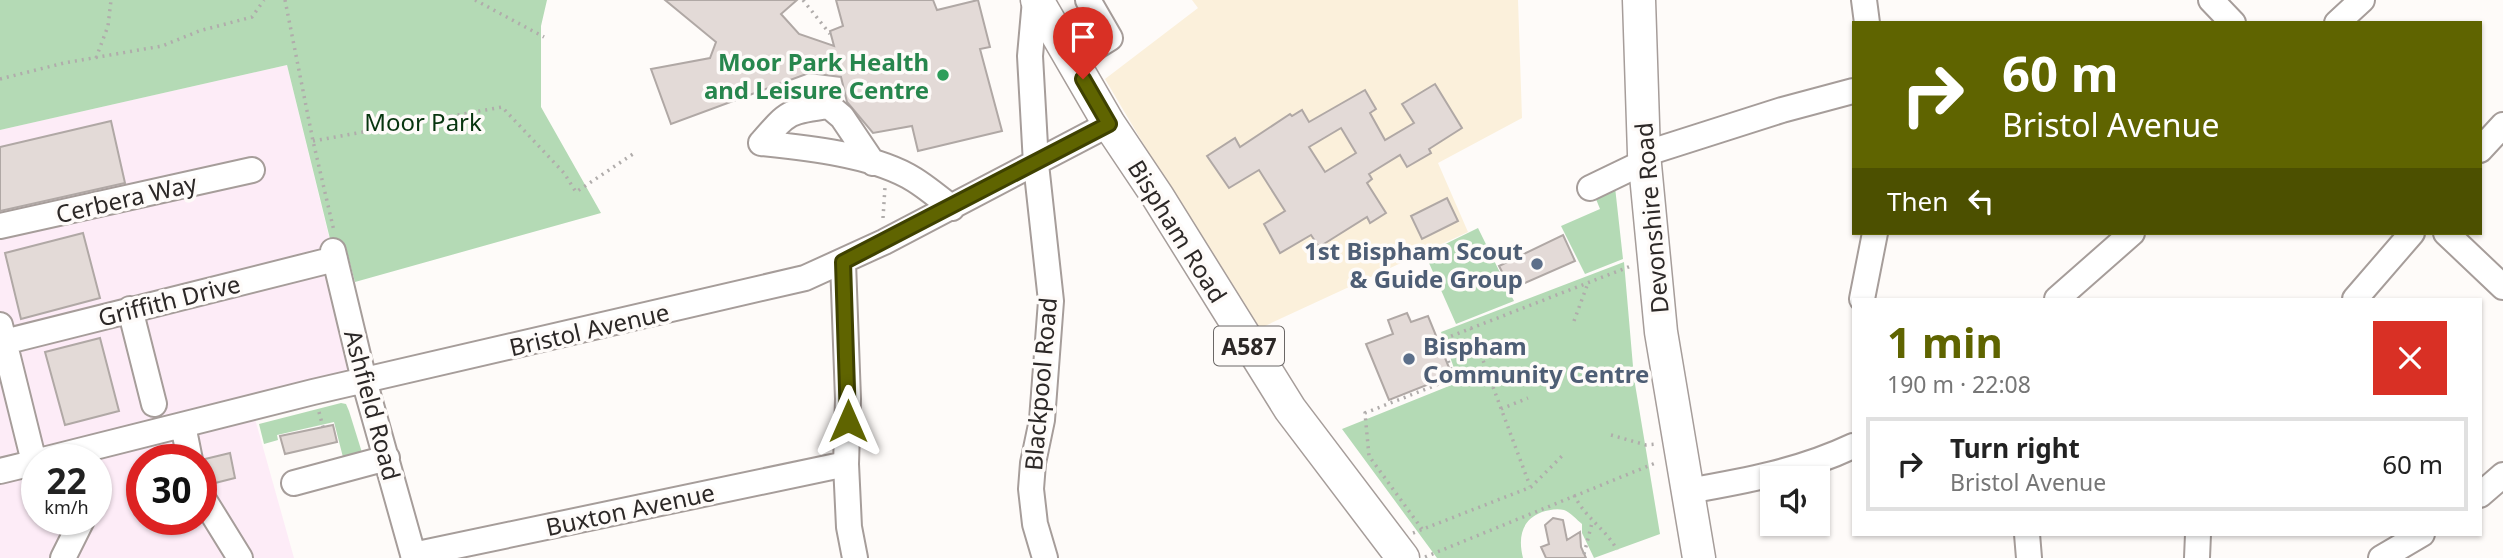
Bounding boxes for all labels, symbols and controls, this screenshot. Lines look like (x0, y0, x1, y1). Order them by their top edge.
pin (1053, 7, 1113, 79)
icon: arrive (1064, 18, 1102, 56)
text: 60 m (2002, 40, 2119, 106)
place label: Moor Park Health and Leisure Centre (704, 45, 929, 106)
icon: right (1887, 49, 1978, 140)
marker: Moor Park Health and Leisure Centre (935, 67, 951, 83)
text: Bristol Avenue (2002, 103, 2219, 146)
park label: Moor Park (364, 105, 482, 138)
street label: Devonshire Road (1626, 121, 1676, 315)
street label: Bispham Road (1121, 153, 1235, 309)
street label: Cerbera Way (52, 166, 200, 230)
icon: left (1962, 182, 2000, 220)
text: Then (1887, 183, 1948, 219)
place label: 1st Bispham Scout & Guide Group (1304, 234, 1523, 295)
marker: 1st Bispham Scout & Guide Group (1529, 256, 1545, 272)
street label: Griffith Drive (94, 266, 244, 334)
street label: Bristol Avenue (506, 295, 672, 363)
street label: Blackpool Road (1016, 296, 1064, 472)
text: 1 min (1887, 313, 2003, 370)
button: close (2373, 321, 2447, 395)
street label: Ashfield Road (337, 326, 409, 484)
road number: A587 (1214, 326, 1284, 366)
place label: Bispham Community Centre (1423, 329, 1649, 390)
marker: Bispham Community Centre (1401, 351, 1417, 367)
text: 190 m · 22:08 (1887, 368, 2031, 400)
position arrow (811, 384, 885, 458)
text: Turn right (1950, 430, 2080, 466)
speed limit sign: 30 (126, 444, 217, 535)
icon: right (1891, 445, 1929, 483)
text: 60 m (2382, 446, 2443, 482)
text: 22 (46, 457, 87, 504)
map controls (1760, 466, 1830, 536)
button: sound (1760, 466, 1830, 536)
text: Bristol Avenue (1950, 466, 2106, 498)
street label: Buxton Avenue (543, 475, 717, 543)
text: km/h (44, 495, 89, 519)

